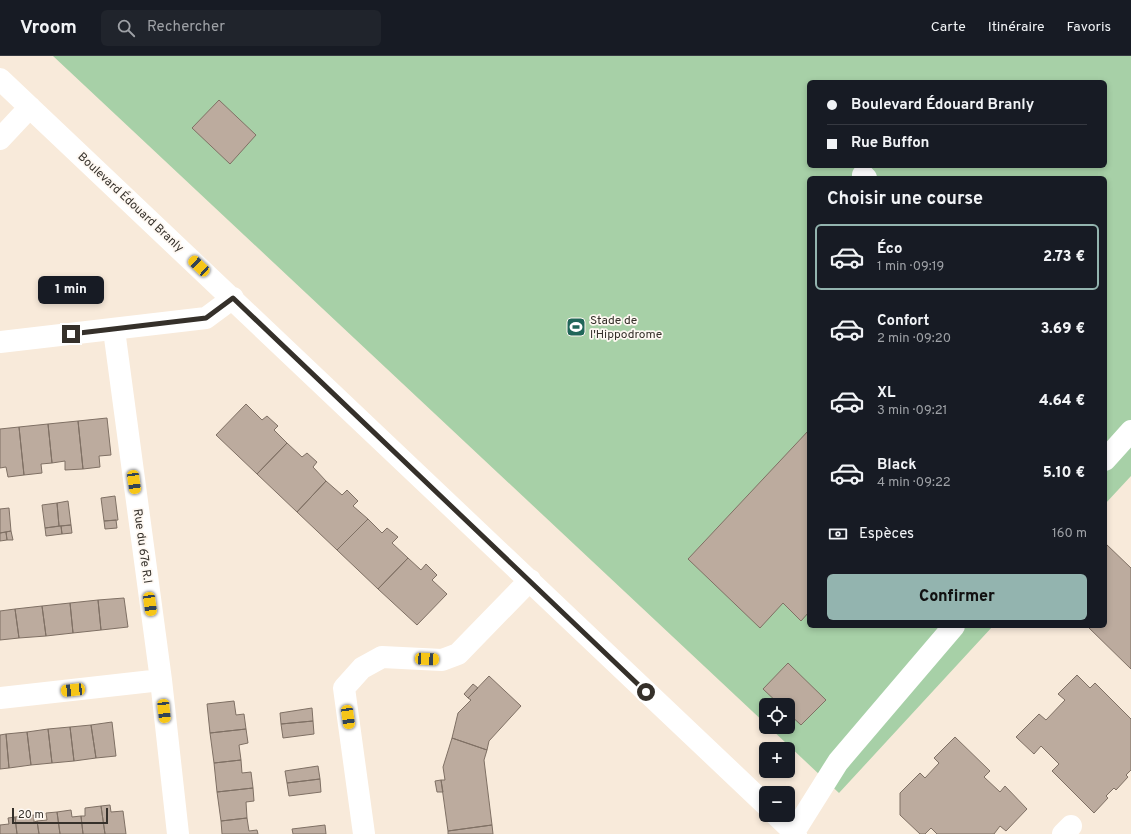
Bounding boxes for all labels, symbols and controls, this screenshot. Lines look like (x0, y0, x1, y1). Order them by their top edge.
search box (101, 10, 381, 46)
text: Vroom (20, 16, 77, 40)
icon: search (115, 17, 137, 39)
text: Rechercher (147, 18, 225, 37)
text: Carte (931, 19, 966, 36)
text: Itinéraire (988, 19, 1045, 36)
text: Favoris (1067, 19, 1111, 36)
text: Boulevard Édouard Branly (851, 96, 1034, 115)
text: Rue Buffon (851, 134, 929, 153)
street label: Boulevard Édouard Branly (74, 149, 187, 256)
text: Choisir une course (827, 188, 983, 211)
icon: car (829, 239, 865, 275)
text: Éco (877, 240, 902, 259)
text: 2.73 € (1043, 248, 1085, 267)
car (186, 253, 212, 279)
text: 1 min · 09:19 (877, 259, 944, 275)
callout: 1 min (38, 276, 104, 304)
text: 1 min (55, 282, 87, 298)
icon: car (829, 311, 865, 347)
text: Confort (877, 312, 929, 331)
place label: Stade de l'Hippodrome (590, 313, 662, 343)
sports icon: Stade de l'Hippodrome (565, 316, 587, 338)
text: 3.69 € (1040, 320, 1085, 339)
route end (62, 325, 80, 343)
text: 2 min · 09:20 (877, 331, 951, 347)
icon: car (829, 383, 865, 419)
text: XL (877, 384, 895, 403)
text: 4.64 € (1039, 392, 1085, 411)
text: 3 min · 09:21 (877, 403, 947, 419)
icon: car (829, 455, 865, 491)
text: Black (877, 456, 917, 475)
text: 5.10 € (1043, 464, 1085, 483)
car (126, 469, 142, 495)
text: 4 min · 09:22 (877, 475, 951, 491)
street label: Rue du 67e R.I (129, 508, 155, 585)
icon: cash (827, 523, 849, 545)
text: Espèces (859, 525, 914, 544)
text: 160 m (1052, 526, 1087, 542)
button: Confirmer (827, 574, 1087, 620)
car (142, 591, 158, 617)
car (415, 652, 439, 666)
car (60, 683, 86, 697)
route start (637, 683, 655, 701)
car (157, 698, 171, 724)
map controls (759, 698, 795, 822)
button: locate (759, 698, 795, 734)
car (340, 704, 356, 730)
button: + (759, 742, 795, 778)
button: − (759, 786, 795, 822)
scale bar (12, 806, 108, 825)
text: 20 m (18, 808, 44, 822)

